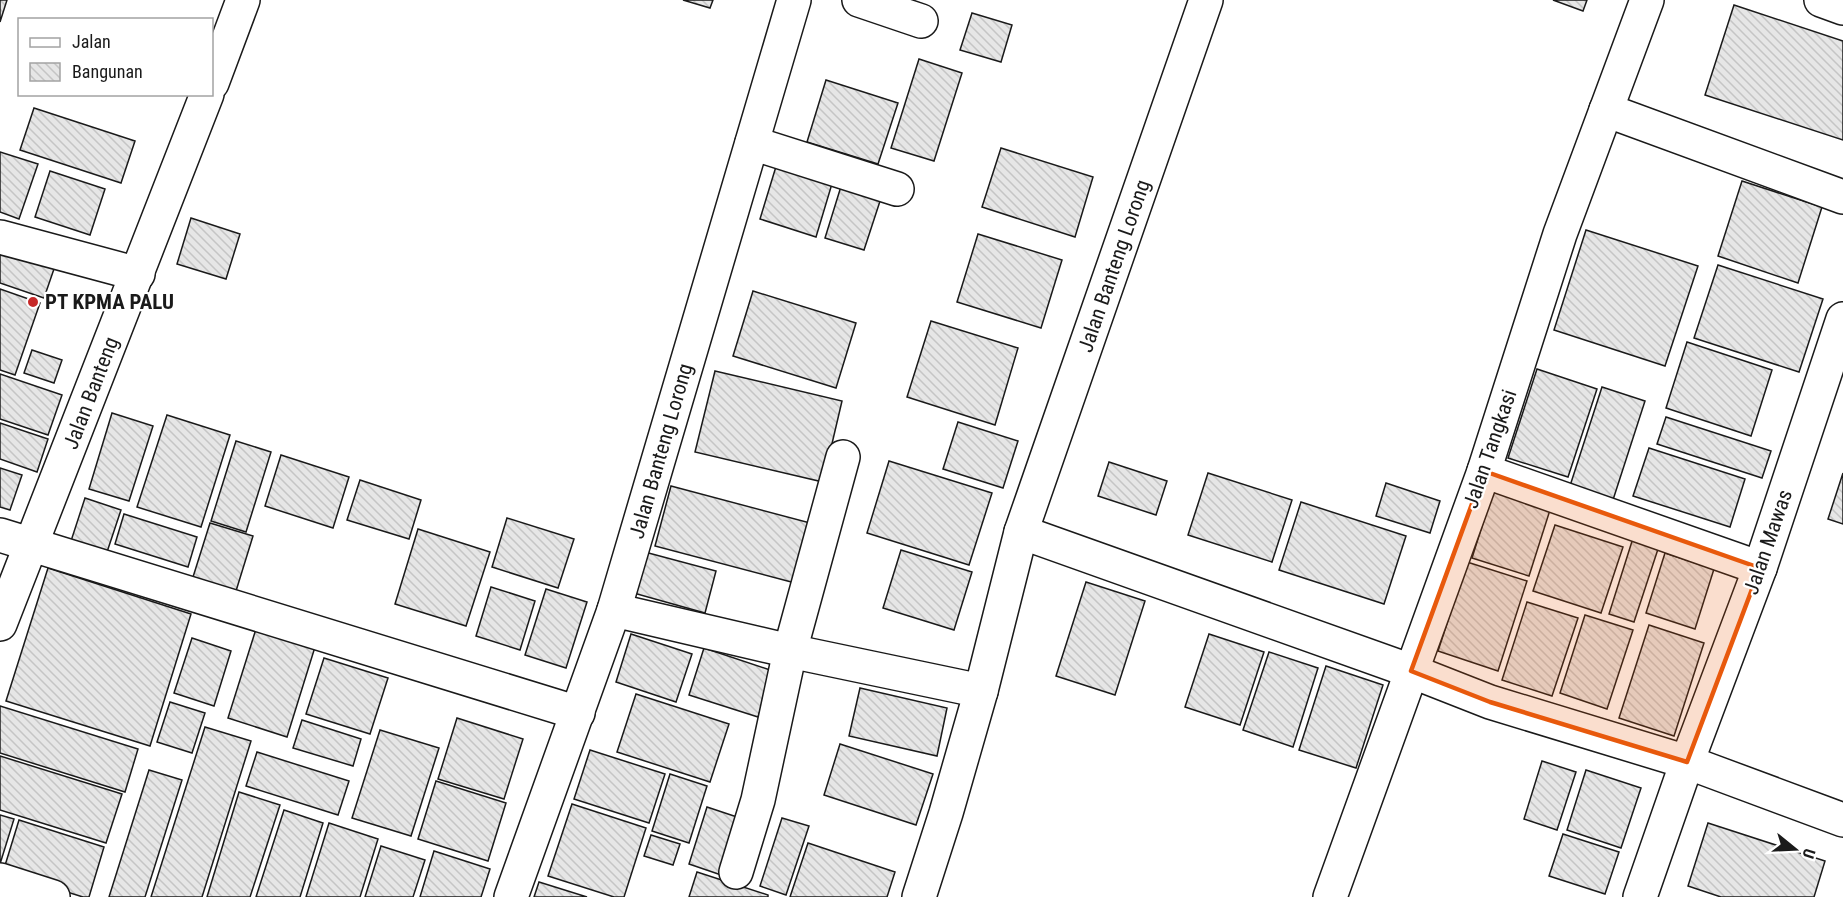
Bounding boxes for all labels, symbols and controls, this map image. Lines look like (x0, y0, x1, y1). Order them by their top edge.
legend (18, 18, 213, 96)
text: Jalan (72, 31, 111, 52)
text: Bangunan (72, 61, 143, 82)
street label: Jalan Banteng Lorong (1073, 177, 1155, 355)
place label: PT KPMA PALU (45, 290, 174, 314)
marker: PT KPMA PALU (26, 295, 40, 309)
street label: Jalan Banteng (59, 333, 123, 453)
street label: Jalan Banteng Lorong (625, 361, 697, 541)
street label: Jalan Tangkasi (1458, 386, 1522, 512)
street label: Jalan Mawas (1739, 486, 1797, 598)
north arrow (1765, 819, 1825, 879)
text: U (1798, 846, 1819, 861)

